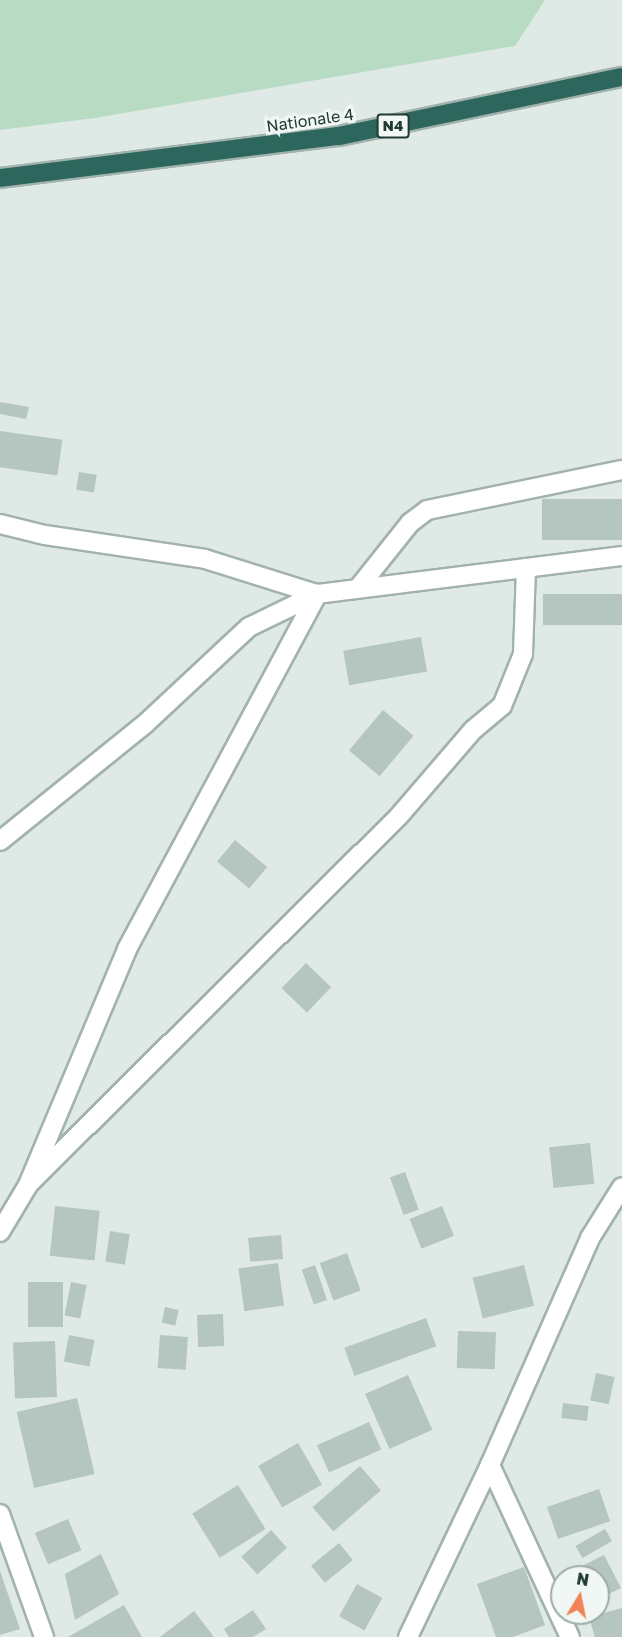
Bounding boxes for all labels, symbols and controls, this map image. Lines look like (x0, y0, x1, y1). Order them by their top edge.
street label: Nationale 4 (265, 104, 355, 136)
road number: N4 (376, 114, 410, 138)
north arrow (550, 1565, 610, 1625)
text: N (575, 1568, 591, 1590)

